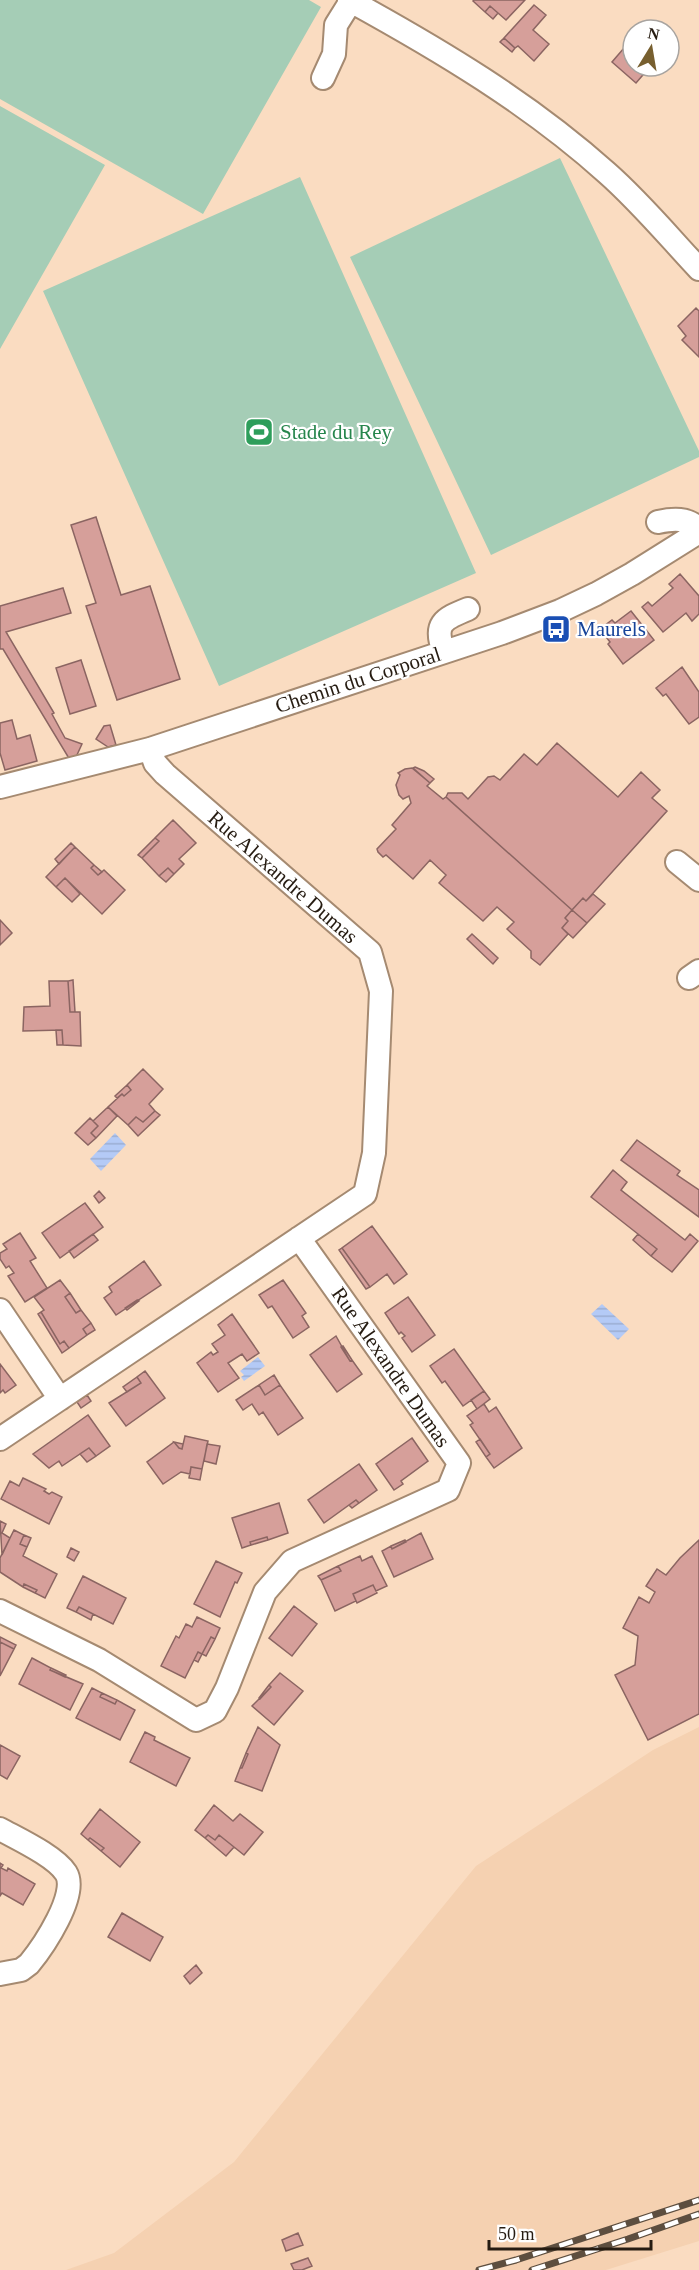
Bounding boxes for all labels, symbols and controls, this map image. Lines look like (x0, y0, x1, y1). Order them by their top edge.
north arrow (621, 18, 681, 78)
text: N (646, 24, 661, 43)
sports icon: Stade du Rey (243, 416, 275, 448)
place label: Stade du Rey (280, 420, 392, 444)
bus stop icon: Maurels (540, 613, 572, 645)
place label: Maurels (577, 617, 646, 641)
street label: Chemin du Corporal (272, 642, 444, 718)
street label: Rue Alexandre Dumas (203, 806, 363, 948)
street label: Rue Alexandre Dumas (327, 1282, 455, 1452)
scale bar (489, 2213, 651, 2251)
text: 50 m (498, 2224, 535, 2244)

